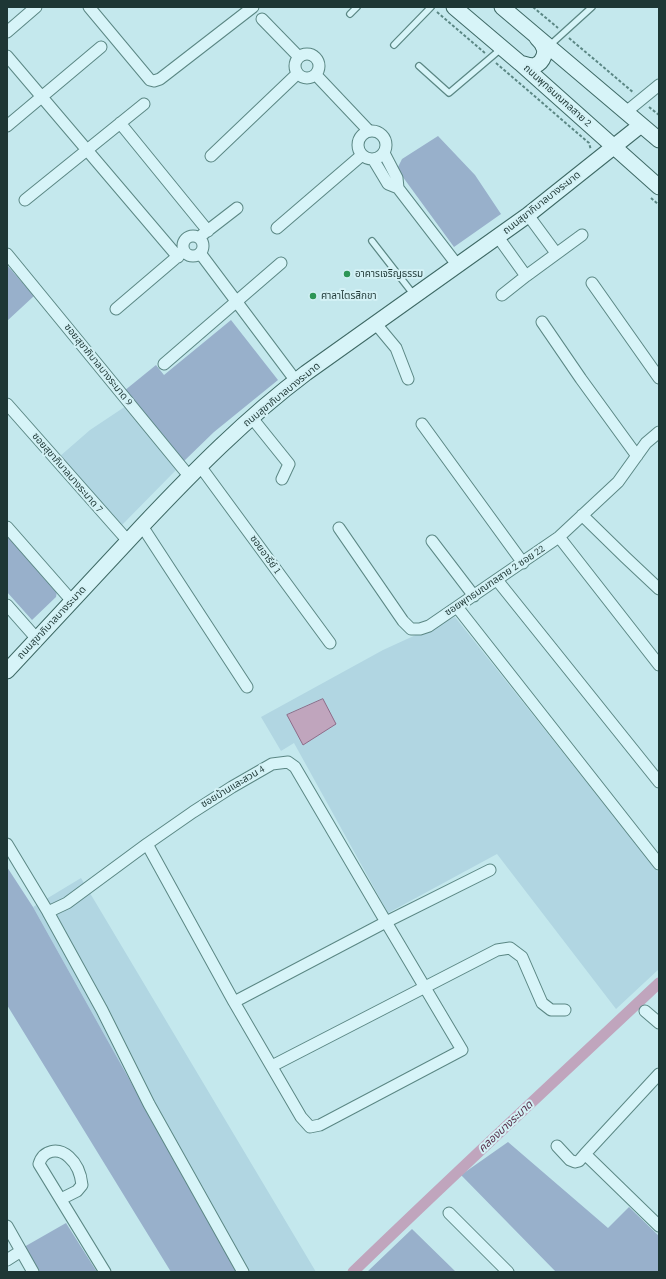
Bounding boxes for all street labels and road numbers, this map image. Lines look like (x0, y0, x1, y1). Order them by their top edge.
street label: ถนนพุทธมณฑลสาย 2 (521, 62, 593, 130)
street label: ถนนสุขาภิบาลบางระมาด (501, 169, 583, 237)
street label: ซอยสุขาภิบาลบางระมาด 9 (61, 322, 135, 408)
street label: ถนนสุขาภิบาลบางระมาด (241, 360, 323, 430)
street label: ซอยสุขาภิบาลบางระมาด 7 (29, 431, 105, 515)
street label: ซอยอารีย์ 1 (247, 533, 283, 577)
street label: ซอยพุทธมณฑลสาย 2 ซอย 22 (443, 543, 547, 619)
street label: ถนนสุขาภิบาลบางระมาด (15, 584, 89, 662)
street label: ซอยบ้านและสวน 4 (199, 763, 267, 811)

